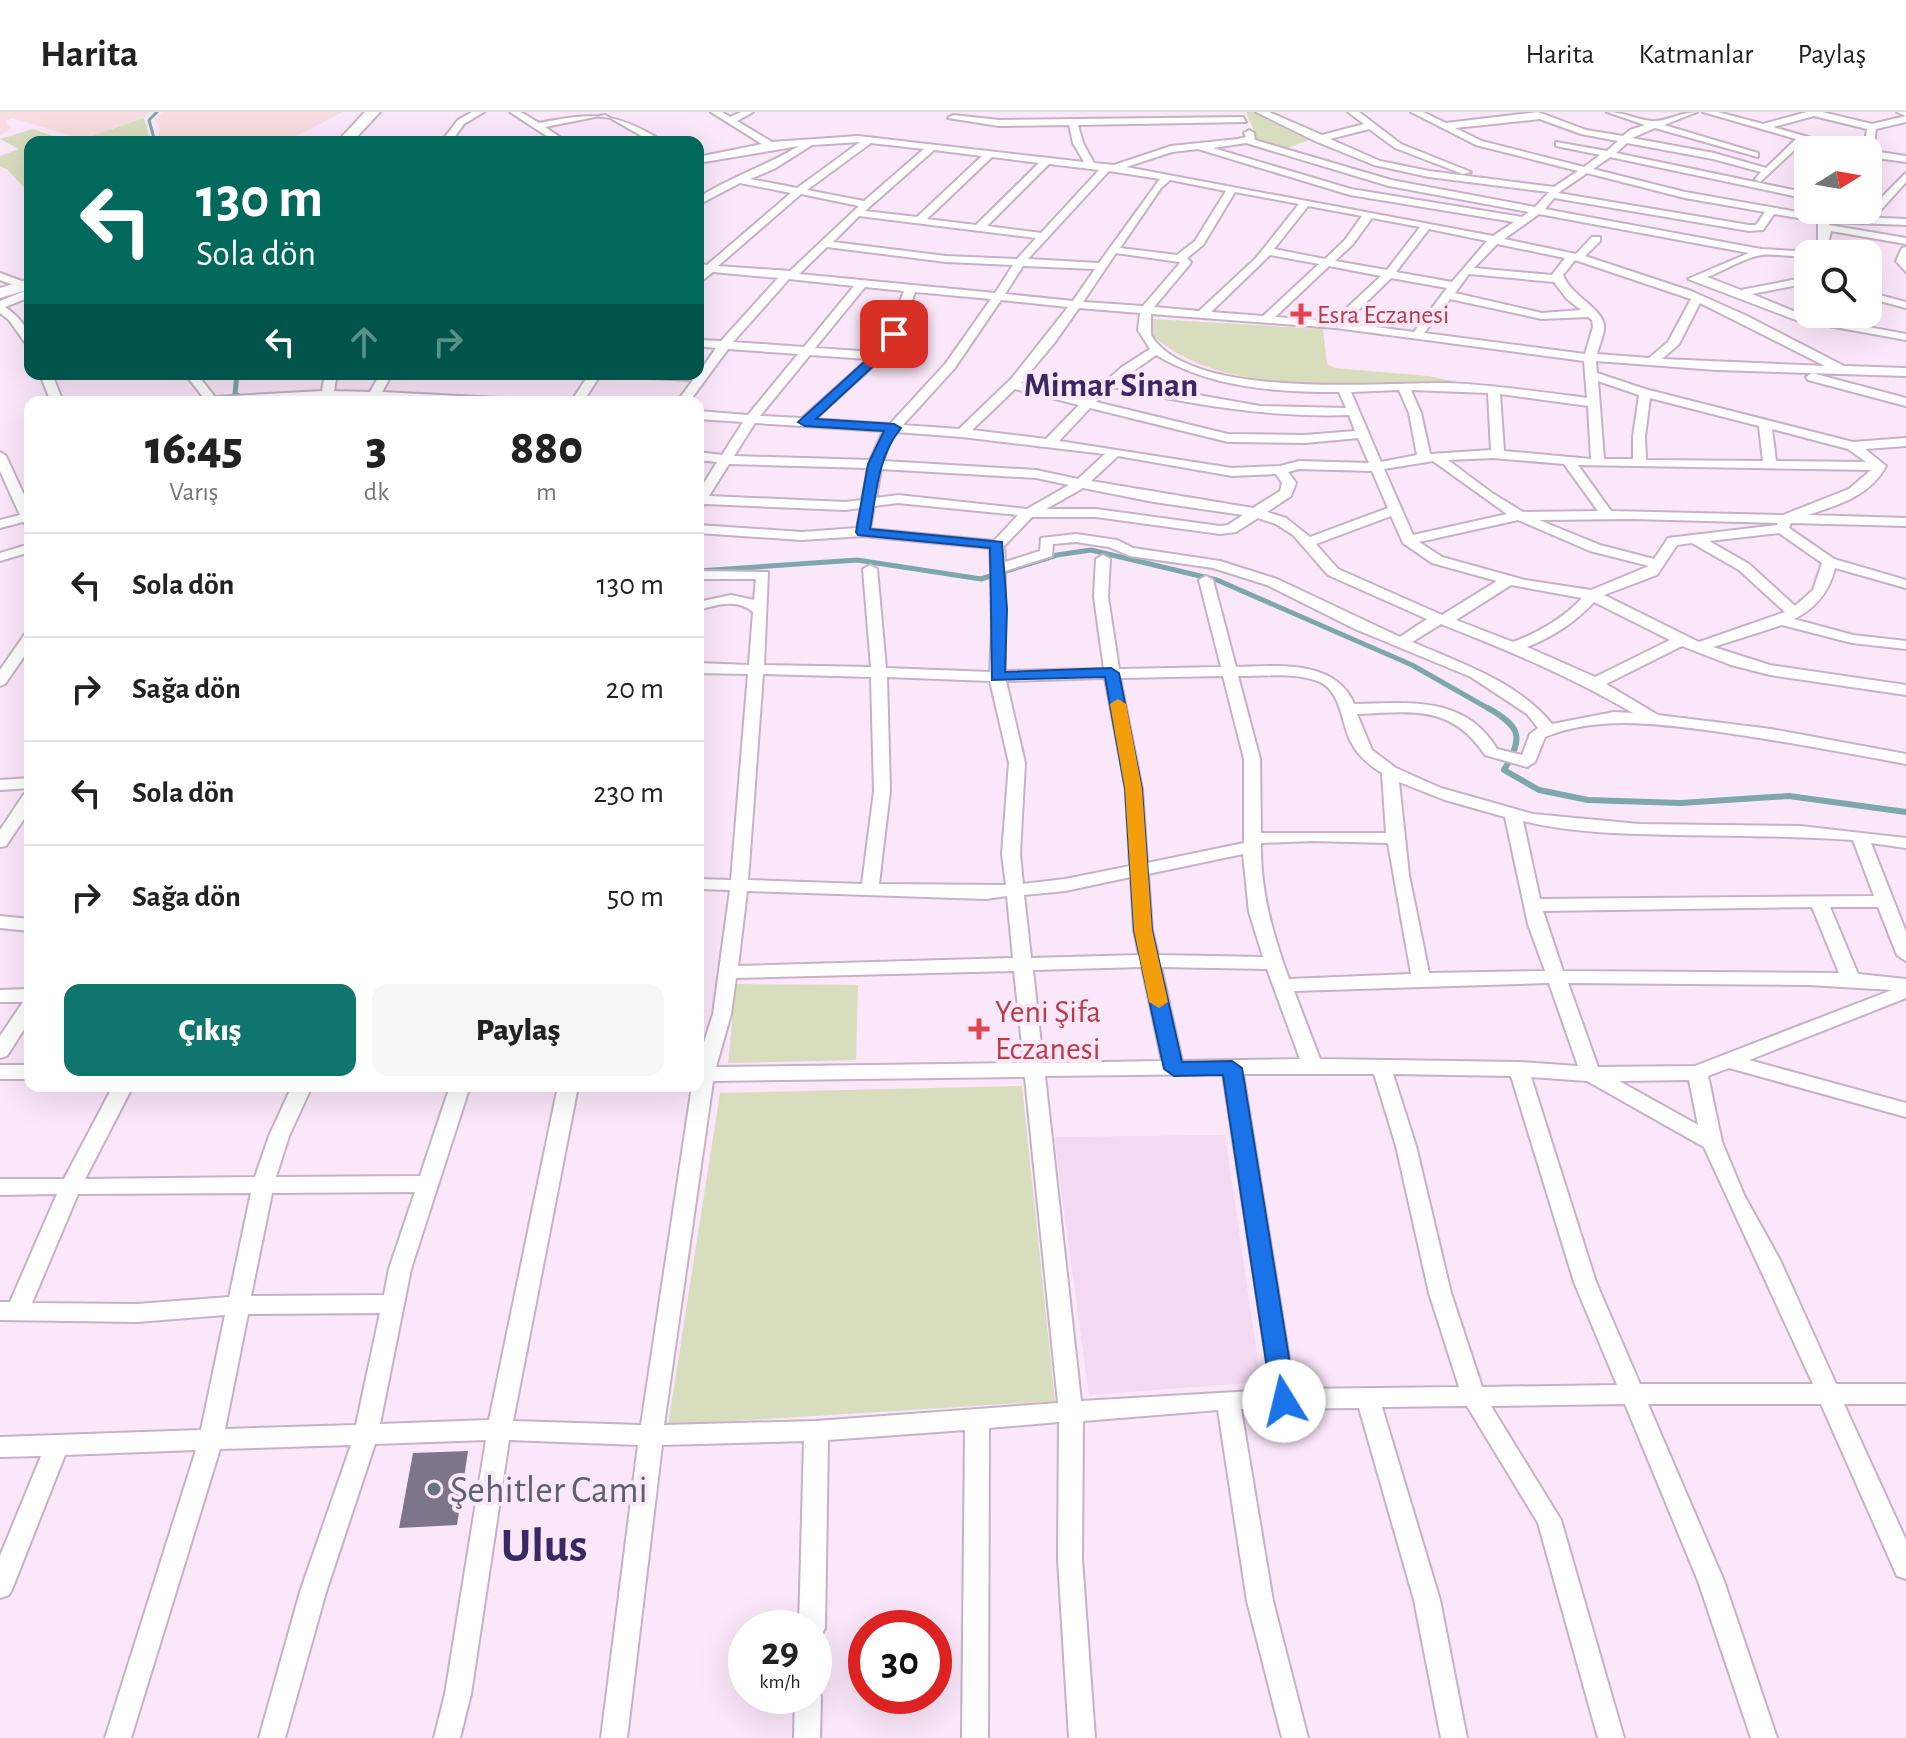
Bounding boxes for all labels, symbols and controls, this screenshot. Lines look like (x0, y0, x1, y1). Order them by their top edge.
text: Harita (40, 36, 138, 74)
text: Harita (1525, 41, 1594, 69)
text: Katmanlar (1638, 41, 1753, 69)
text: Paylaş (1797, 41, 1866, 69)
north arrow (1794, 136, 1882, 224)
map controls (1794, 136, 1882, 328)
icon: left (64, 168, 168, 272)
text: 130 m (196, 171, 323, 227)
text: Sola dön (196, 236, 316, 272)
button: search (1794, 240, 1882, 328)
pin (860, 300, 928, 368)
place label: Esra Eczanesi (1317, 302, 1449, 328)
marker: Esra Eczanesi (1292, 305, 1310, 323)
icon: arrive (872, 312, 916, 356)
icon: left (258, 320, 302, 364)
icon: ahead (342, 320, 386, 364)
icon: right (426, 320, 470, 364)
district label: Mimar Sinan (1024, 369, 1198, 403)
text: 16:45 (145, 425, 243, 473)
text: 3 (366, 425, 387, 473)
text: 880 (510, 425, 583, 473)
text: Varış (169, 479, 219, 505)
text: dk (364, 479, 389, 505)
text: m (536, 479, 557, 505)
icon: left (64, 563, 108, 607)
text: Sola dön (132, 570, 234, 600)
text: 130 m (597, 570, 664, 600)
icon: right (64, 667, 108, 711)
text: Sağa dön (132, 674, 241, 704)
text: 20 m (606, 674, 664, 704)
icon: left (64, 771, 108, 815)
text: Sola dön (132, 778, 234, 808)
text: 230 m (593, 778, 664, 808)
icon: right (64, 875, 108, 919)
text: Sağa dön (132, 882, 241, 912)
text: 50 m (607, 882, 664, 912)
button: Çıkış (64, 984, 356, 1076)
button: Paylaş (372, 984, 664, 1076)
place label: Yeni Şifa Eczanesi (995, 996, 1101, 1065)
marker: Yeni Şifa Eczanesi (970, 1020, 988, 1038)
position arrow (1242, 1359, 1326, 1443)
place label: Şehitler Cami (450, 1472, 648, 1510)
marker: Şehitler Cami (425, 1480, 443, 1498)
district label: Ulus (501, 1523, 587, 1571)
speed limit sign: 30 (848, 1610, 952, 1714)
text: 29 (761, 1632, 799, 1672)
text: km/h (759, 1672, 801, 1692)

